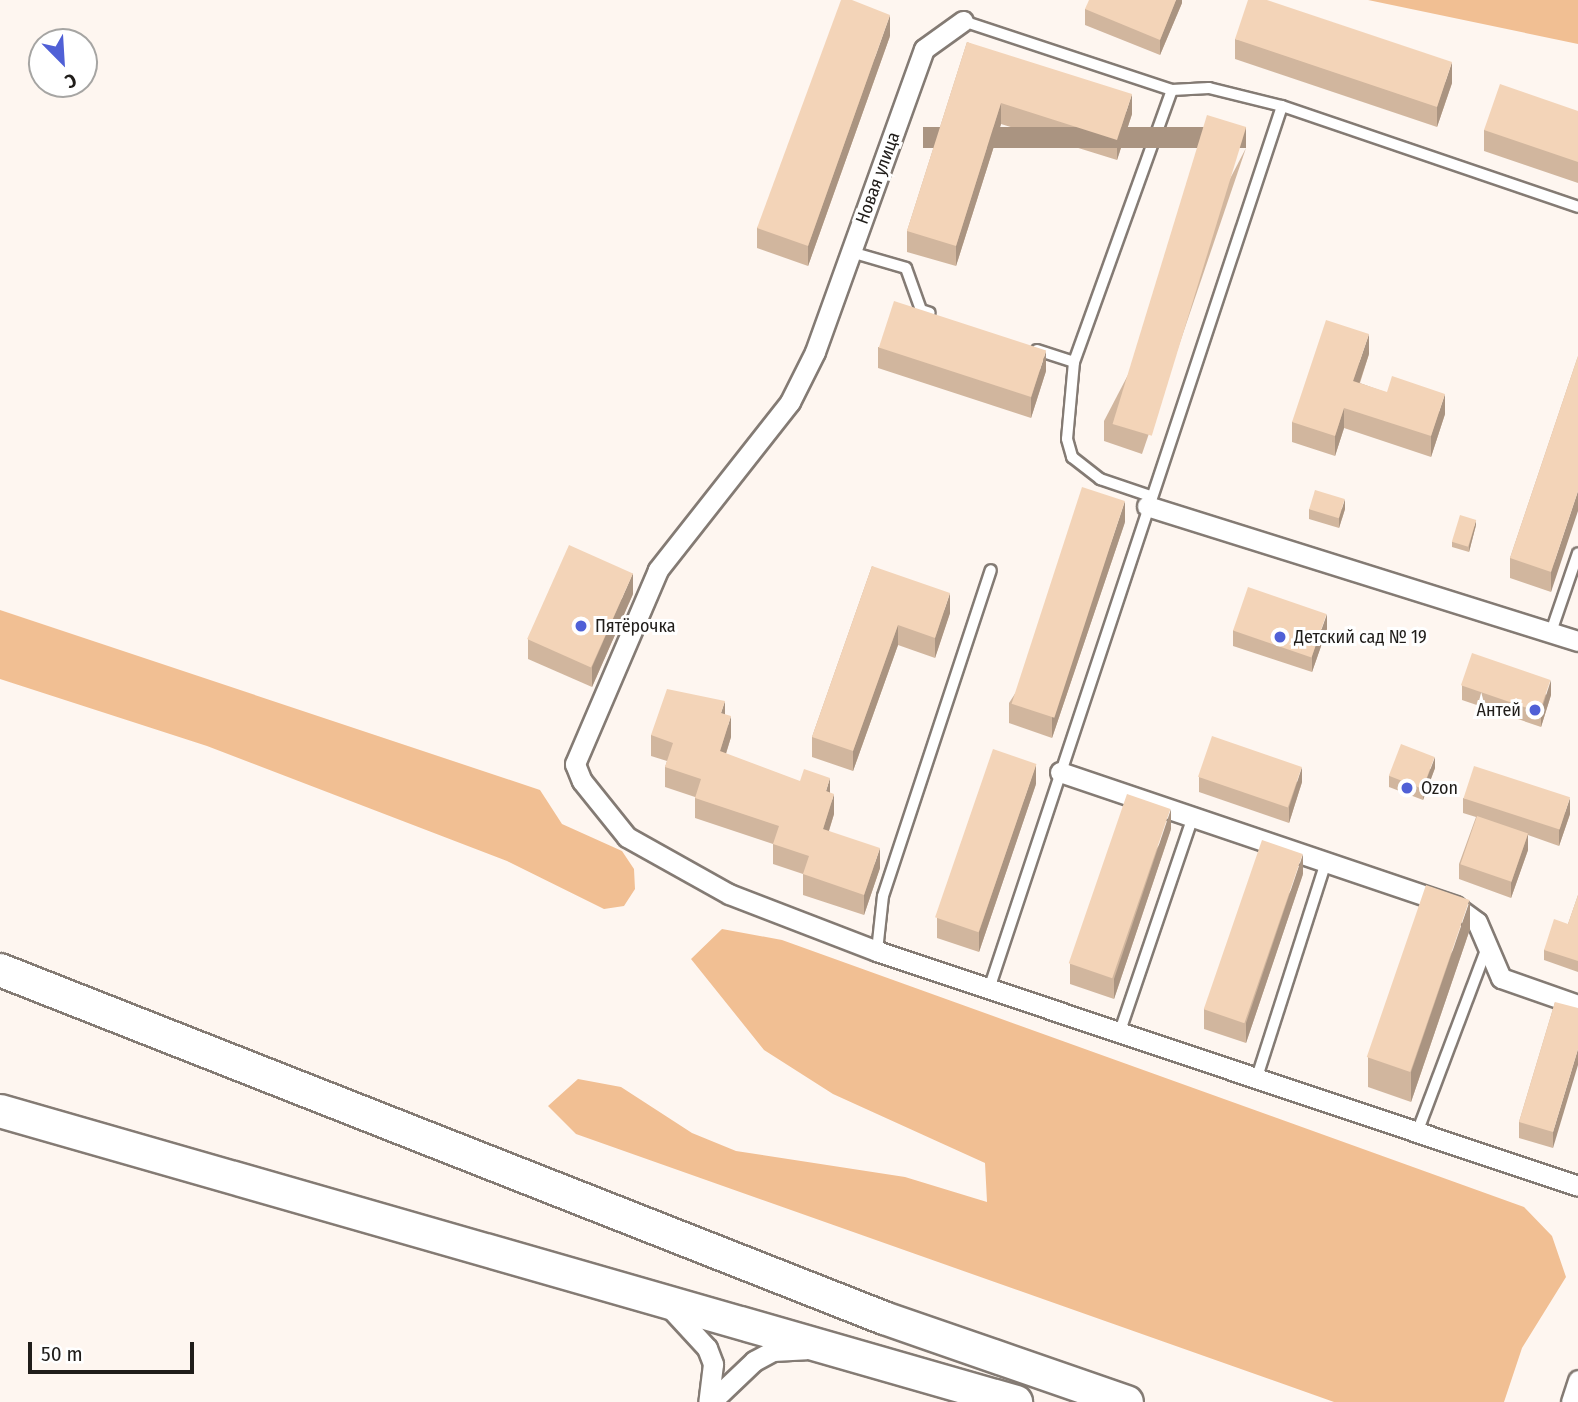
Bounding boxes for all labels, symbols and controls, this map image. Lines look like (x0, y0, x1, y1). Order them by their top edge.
north arrow (28, 28, 98, 98)
text: С (62, 68, 80, 93)
street label: Новая улица (851, 129, 905, 227)
place label: Пятёрочка (595, 615, 675, 637)
marker: Пятёрочка (573, 618, 589, 634)
place label: Детский сад № 19 (1294, 626, 1427, 648)
marker: Детский сад № 19 (1272, 629, 1288, 645)
place label: Антей (1477, 699, 1521, 721)
marker: Антей (1527, 702, 1543, 718)
place label: Ozon (1421, 777, 1458, 799)
marker: Ozon (1399, 780, 1415, 796)
scale bar (32, 1328, 198, 1372)
text: 50 m (41, 1341, 83, 1367)

